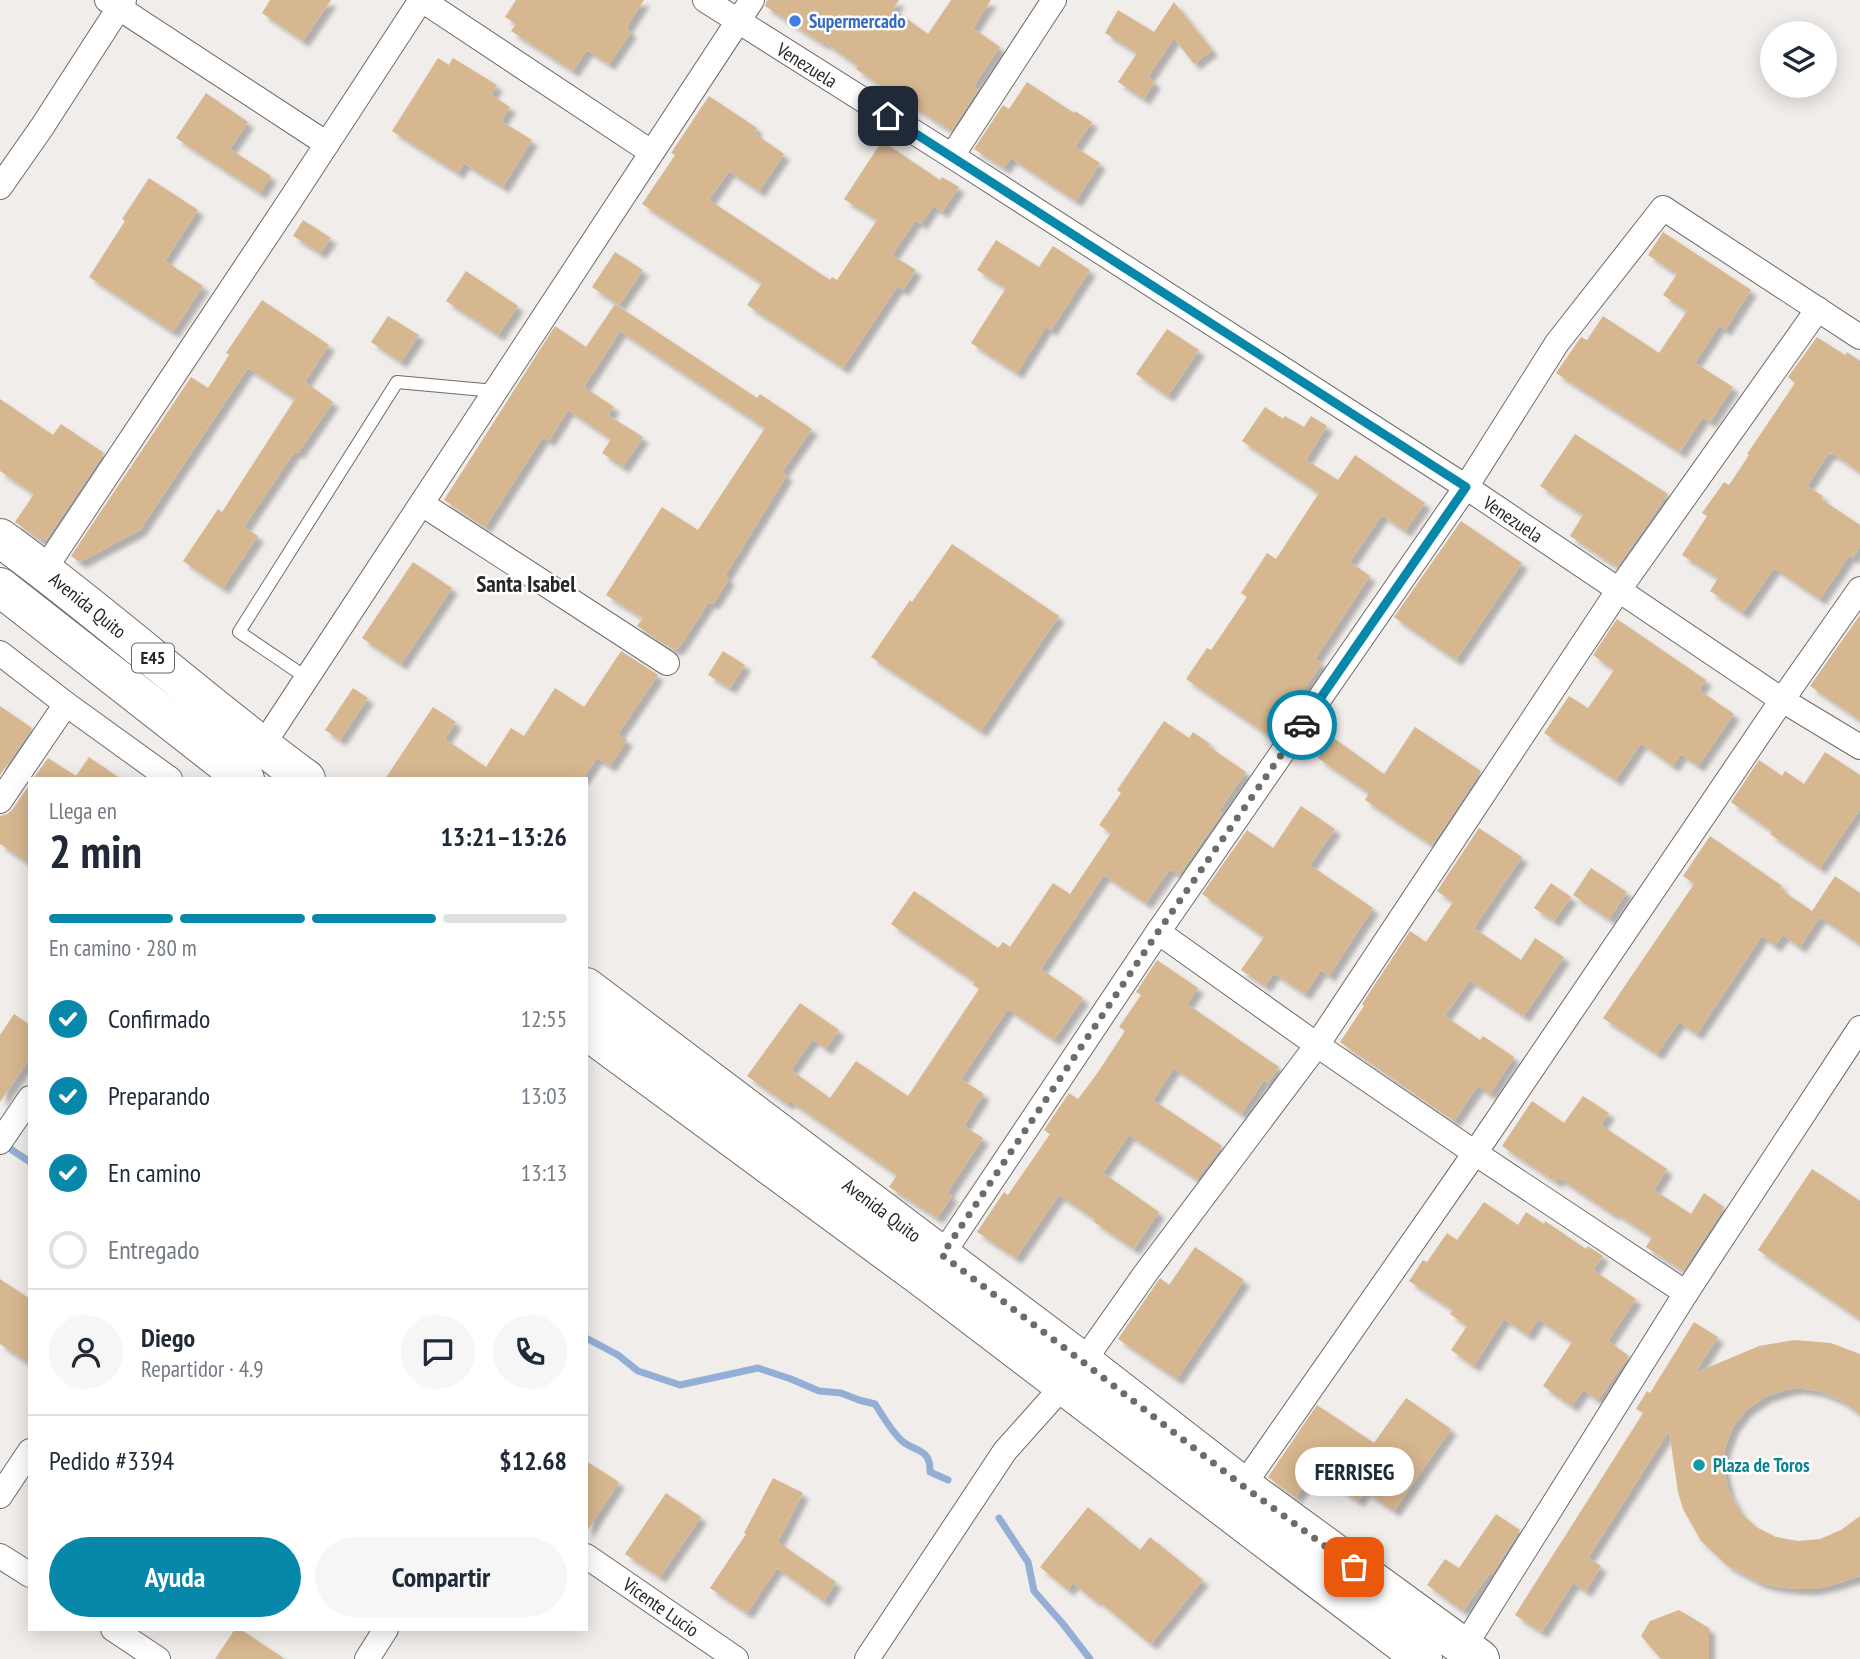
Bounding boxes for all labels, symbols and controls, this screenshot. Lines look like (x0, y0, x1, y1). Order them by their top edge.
place label: Supermercado (809, 9, 906, 33)
marker: Supermercado (787, 13, 803, 29)
map controls (1760, 21, 1837, 98)
button: layers (1760, 21, 1837, 98)
street label: Venezuela (772, 37, 842, 93)
pin (858, 86, 918, 146)
icon: home (869, 97, 907, 135)
street label: Venezuela (1478, 490, 1547, 548)
street label: Avenida Quito (45, 567, 131, 643)
district label: Santa Isabel (476, 569, 576, 598)
road number: E45 (132, 644, 174, 672)
courier (1267, 690, 1337, 760)
icon: car (1283, 706, 1321, 744)
text: Llega en (49, 796, 117, 825)
text: 13:21–13:26 (440, 820, 567, 853)
text: 2 min (49, 821, 142, 881)
text: En camino · 280 m (49, 933, 197, 962)
icon: check (49, 1000, 87, 1038)
text: Confirmado (108, 1002, 210, 1035)
text: 12:55 (521, 1004, 567, 1033)
icon: check (49, 1077, 87, 1115)
text: Preparando (108, 1079, 210, 1112)
text: 13:03 (521, 1081, 567, 1110)
icon: check (49, 1154, 87, 1192)
text: En camino (108, 1156, 201, 1189)
text: 13:13 (521, 1158, 567, 1187)
street label: Avenida Quito (838, 1173, 926, 1247)
text: Entregado (108, 1233, 200, 1266)
button: person (49, 1315, 123, 1389)
button: chat (401, 1315, 475, 1389)
button: phone (493, 1315, 567, 1389)
text: Diego (141, 1321, 195, 1354)
text: Repartidor · 4.9 (141, 1354, 264, 1383)
text: Pedido #3394 (49, 1444, 174, 1477)
text: $12.68 (499, 1444, 567, 1477)
callout: FERRISEG (1294, 1448, 1414, 1497)
place label: Plaza de Toros (1713, 1453, 1810, 1477)
text: FERRISEG (1315, 1457, 1394, 1486)
marker: Plaza de Toros (1691, 1457, 1707, 1473)
button: Ayuda (49, 1537, 301, 1617)
button: Compartir (315, 1537, 567, 1617)
pin (1324, 1537, 1384, 1597)
icon: bag (1335, 1548, 1373, 1586)
street label: Vicente Lucio (617, 1572, 704, 1642)

